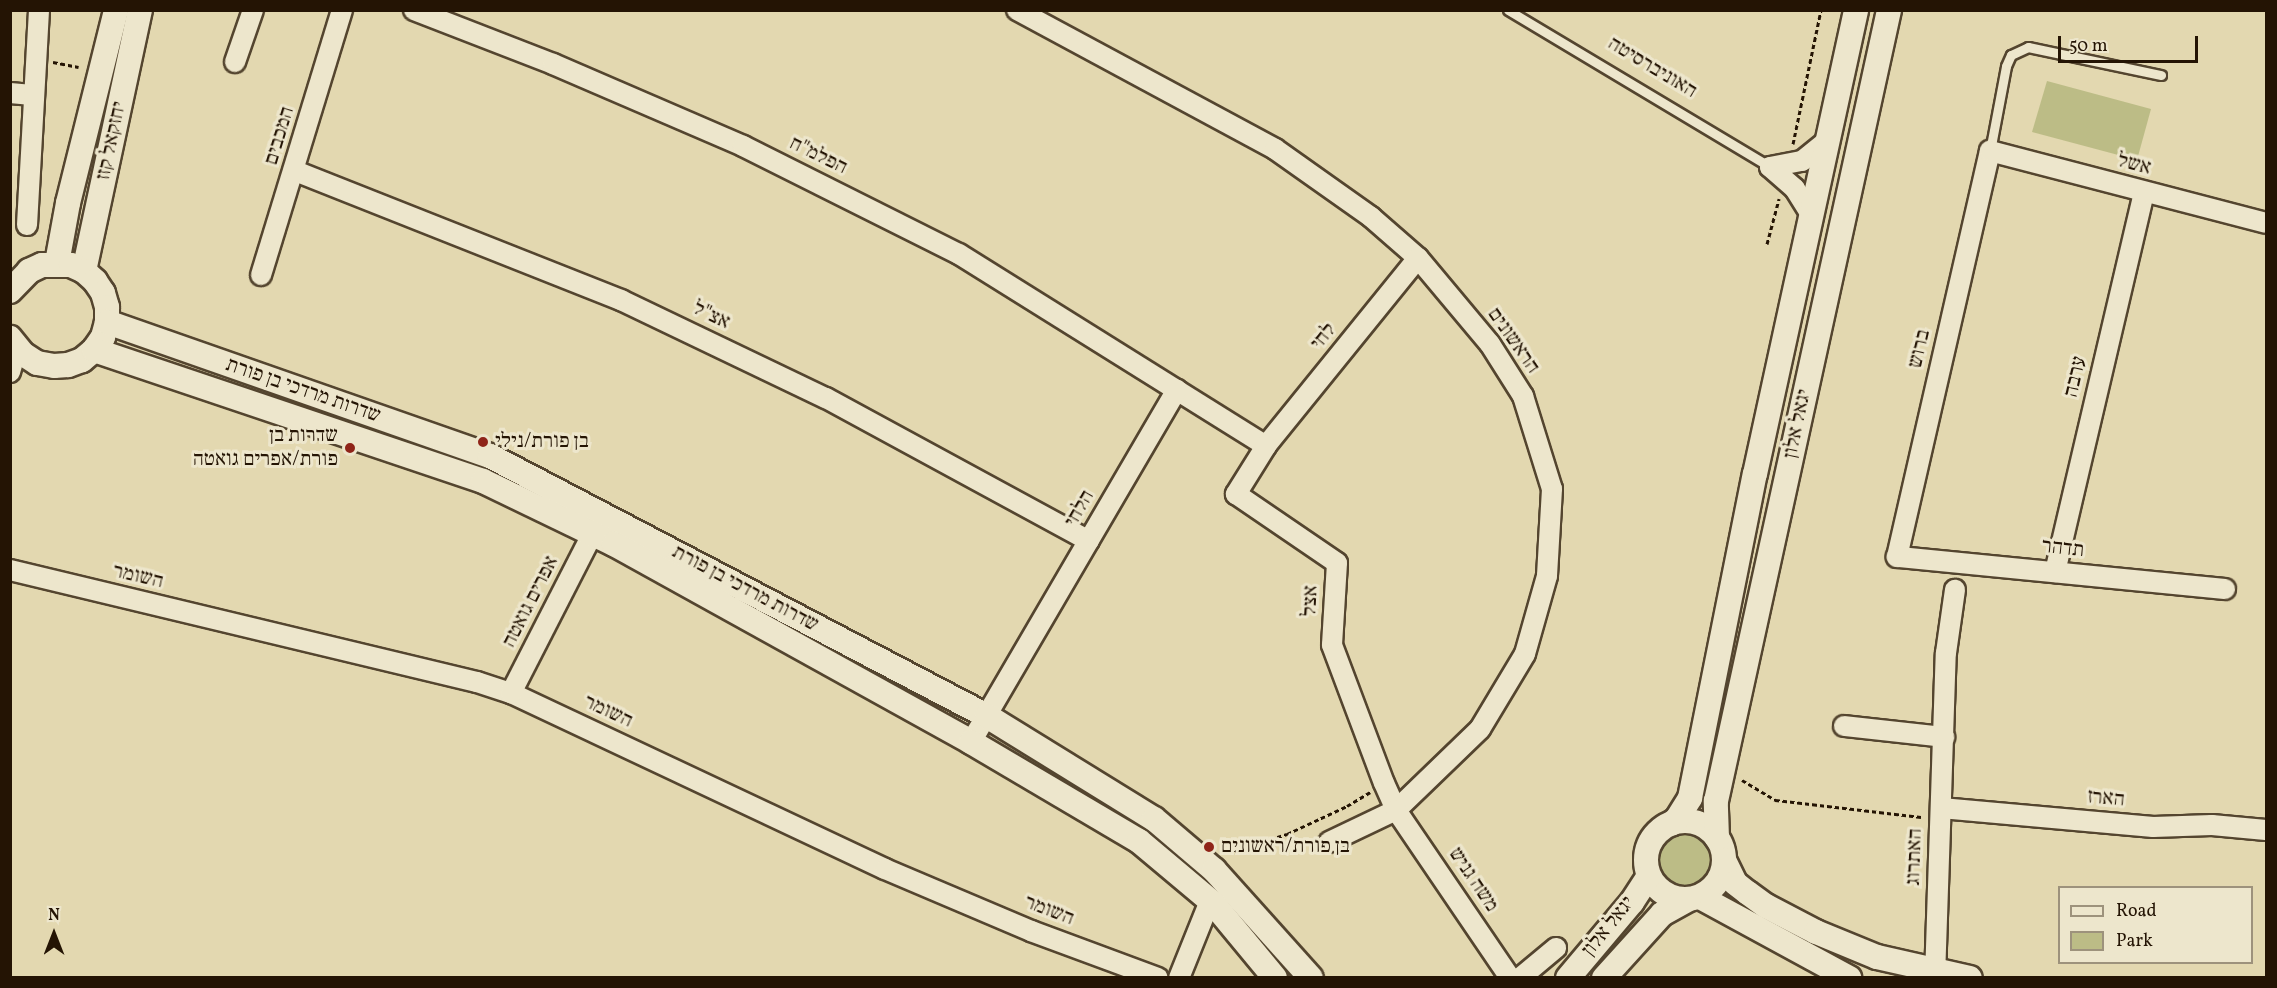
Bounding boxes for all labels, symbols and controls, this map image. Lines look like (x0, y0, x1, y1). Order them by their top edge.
scale bar (2061, 24, 2200, 62)
street label: האוניברסיטה (1603, 32, 1701, 104)
text: 50 m (2069, 34, 2108, 59)
street label: יחזקאל קזז (91, 99, 133, 183)
street label: המכבים (259, 104, 301, 168)
street label: הפלמ"ח (785, 131, 851, 181)
street label: אשל (2114, 148, 2154, 182)
street label: אצ"ל (688, 296, 734, 336)
street label: הראשונים (1481, 303, 1545, 379)
street label: לחי (1306, 318, 1342, 356)
street label: ברוש (1903, 327, 1937, 371)
street label: שדרות מרדכי בן פורת (222, 353, 384, 429)
street label: ערבה (2059, 354, 2093, 400)
street label: יגאל אלון (1778, 387, 1818, 461)
place label: שדרות בן פורת/אפרים גואטה (193, 423, 338, 473)
place label: בן פורת/נילי (495, 429, 589, 455)
marker: בן פורת/נילי (476, 435, 490, 449)
marker: שדרות בן פורת/אפרים גואטה (343, 441, 357, 455)
street label: הלחי (1059, 486, 1101, 532)
street label: תדהר (2041, 534, 2085, 564)
street label: שדרות מרדכי בן פורת (668, 540, 822, 638)
street label: אפרים גואטה (497, 552, 565, 652)
street label: השומר (110, 559, 166, 595)
street label: אצל (1298, 585, 1324, 617)
street label: השומר (580, 690, 636, 734)
street label: הארז (2086, 785, 2126, 813)
street label: האתרוג (1901, 828, 1929, 886)
place label: בן פורת/ראשונים (1221, 834, 1350, 860)
marker: בן פורת/ראשונים (1202, 840, 1216, 854)
street label: משה גניש (1442, 843, 1504, 917)
legend (2058, 886, 2253, 964)
street label: השומר (1021, 890, 1077, 932)
street label: יגאל אלון (1577, 892, 1641, 962)
text: Road (2116, 899, 2157, 924)
north arrow (24, 904, 84, 964)
text: N (48, 905, 60, 927)
text: Park (2116, 929, 2153, 954)

